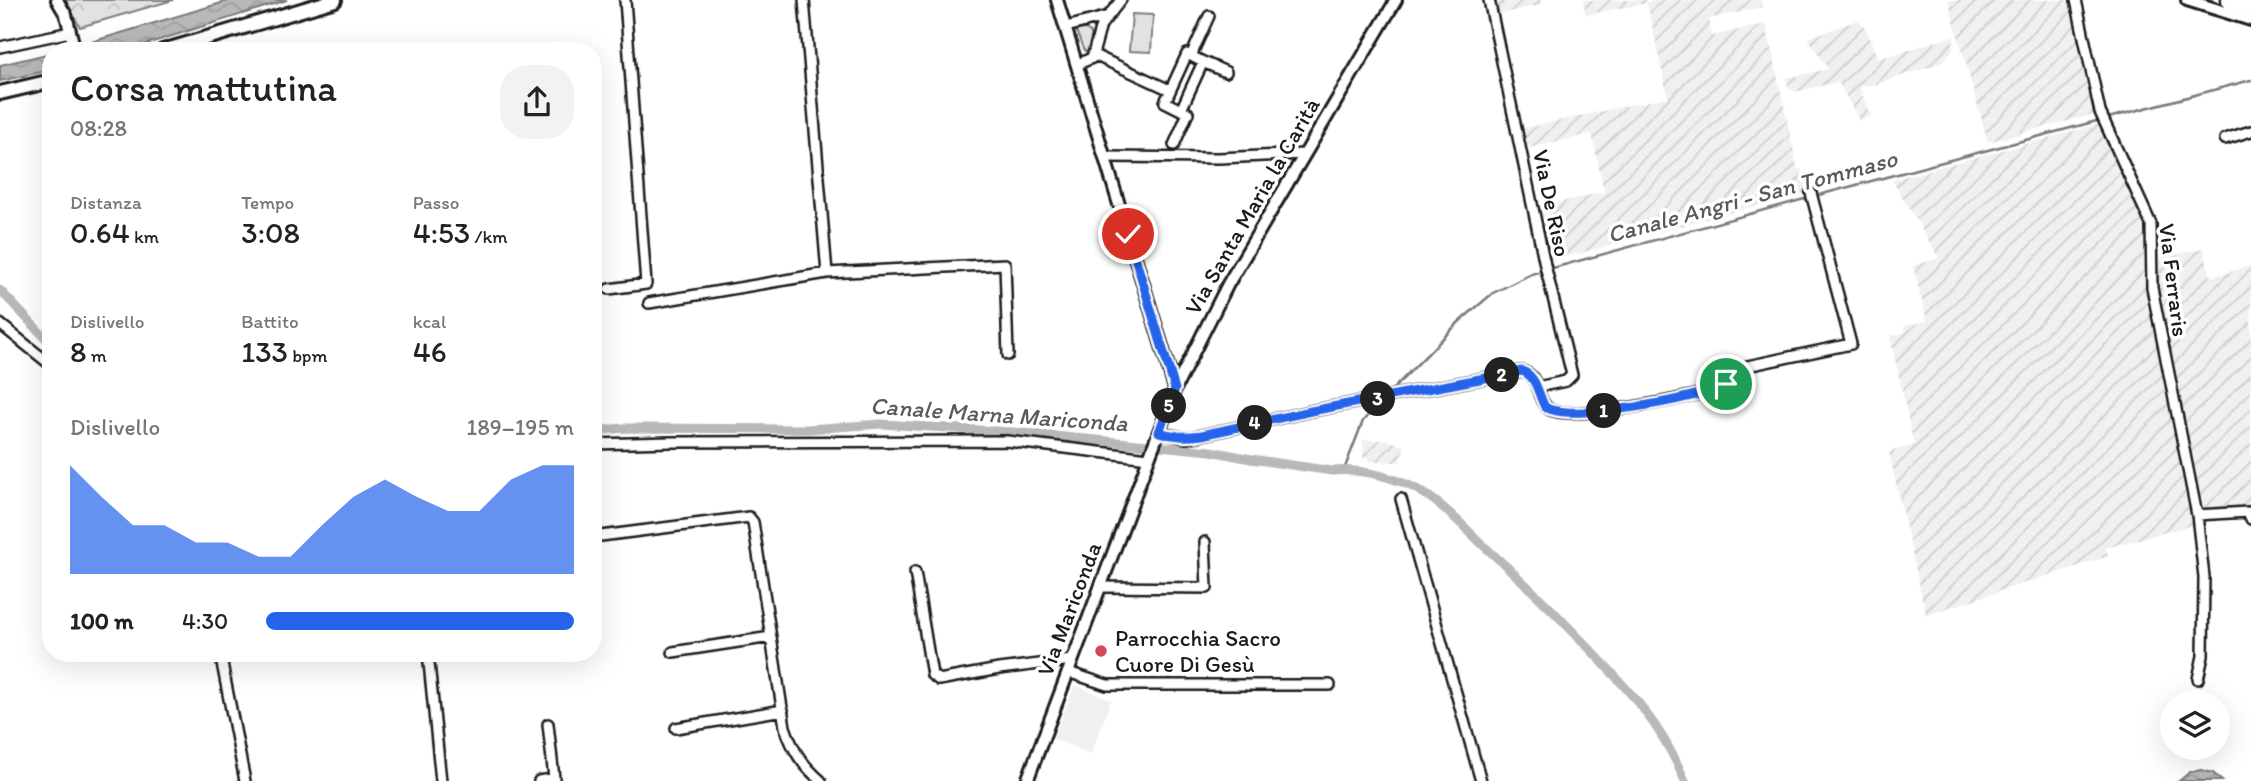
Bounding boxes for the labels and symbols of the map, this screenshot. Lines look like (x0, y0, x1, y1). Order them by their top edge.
street label: Via Santa Maria la Carità (1178, 93, 1326, 319)
water label: Canale Angri - San Tommaso (1604, 143, 1901, 249)
street label: Via De Riso (1527, 147, 1577, 259)
pin (1098, 204, 1158, 264)
street label: Via Ferraris (2153, 222, 2195, 338)
pin (1696, 354, 1756, 414)
pin: 2 (1484, 358, 1520, 392)
pin: 3 (1360, 382, 1396, 416)
pin: 5 (1152, 388, 1186, 424)
water label: Canale Marna Mariconda (869, 391, 1129, 438)
pin: 1 (1586, 394, 1622, 428)
pin: 4 (1238, 406, 1272, 440)
street label: Via Mariconda (1031, 538, 1107, 680)
place label: Parrocchia Sacro Cuore Di Gesù (1115, 624, 1281, 678)
marker: Parrocchia Sacro Cuore Di Gesù (1093, 643, 1109, 659)

